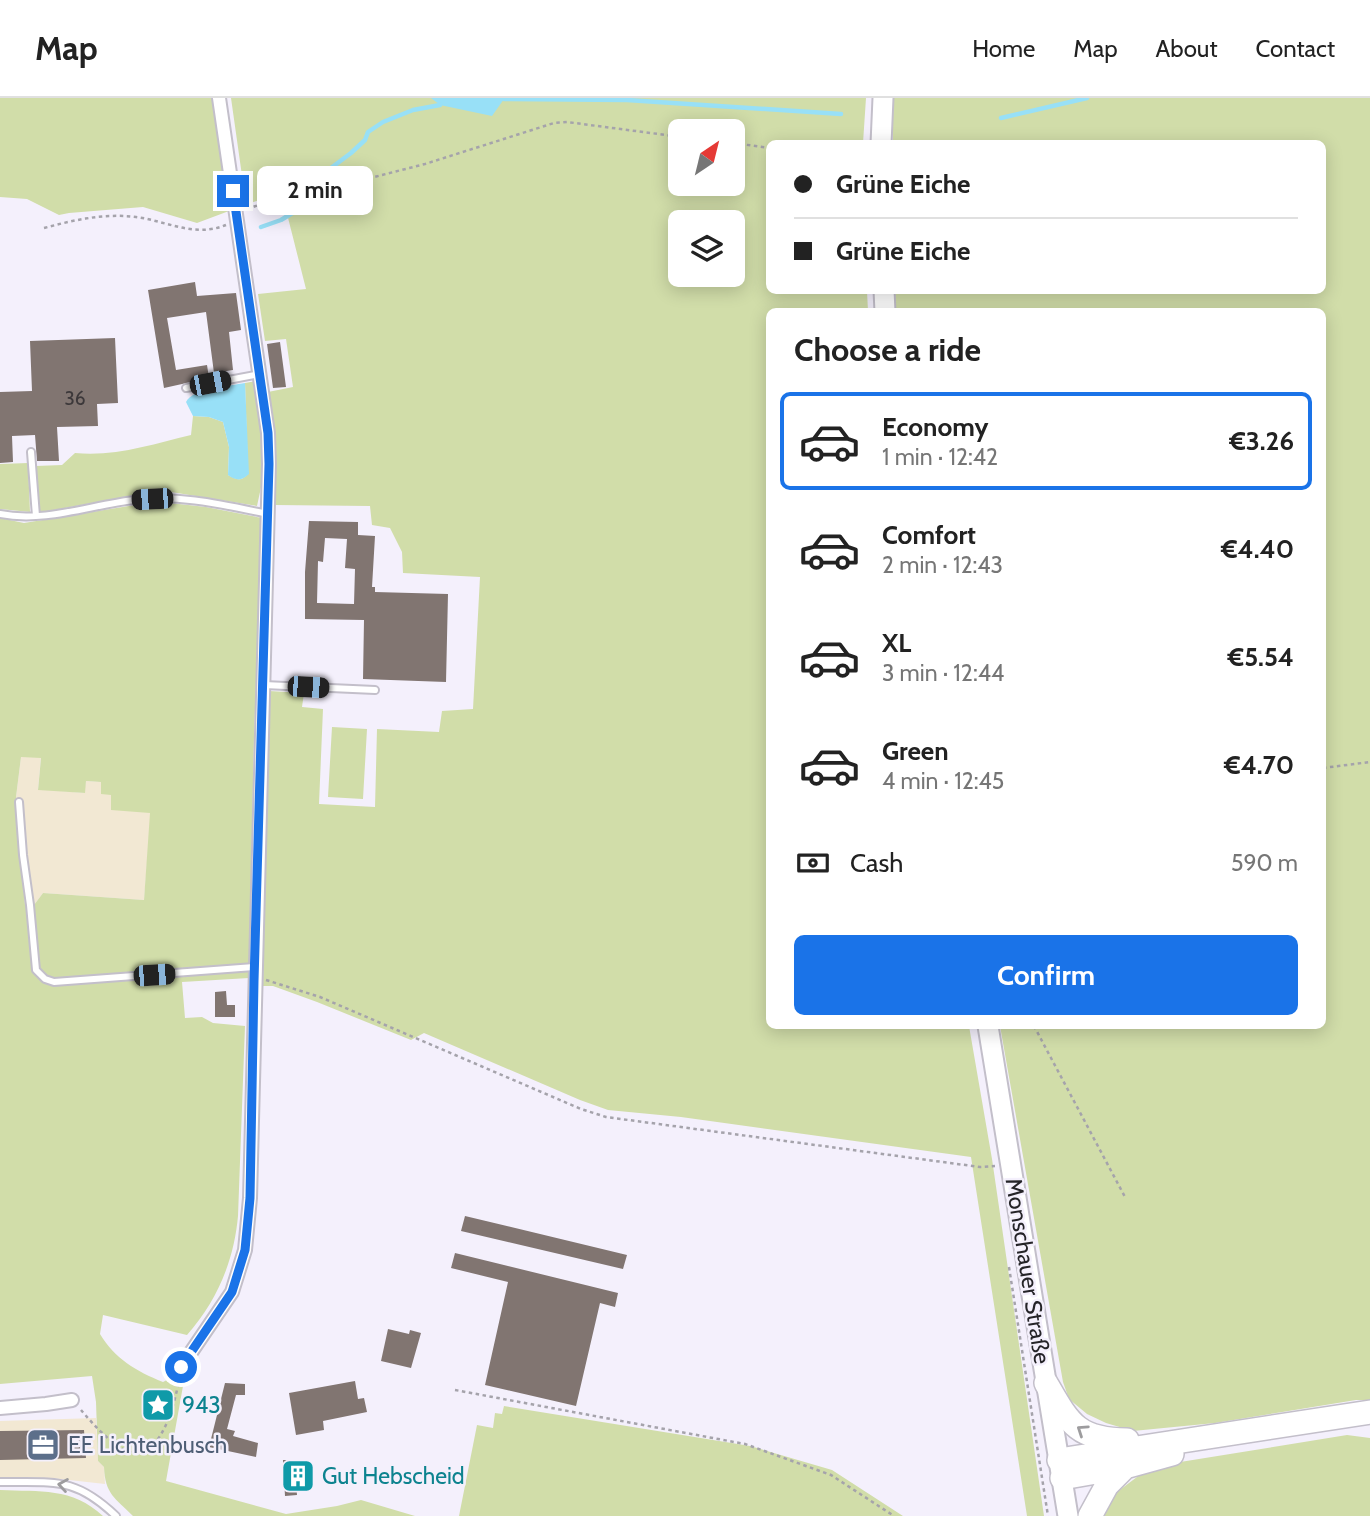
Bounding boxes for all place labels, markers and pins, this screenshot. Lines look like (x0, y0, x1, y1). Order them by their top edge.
place icon: 943 (139, 1386, 177, 1424)
place label: 943 (182, 1391, 221, 1419)
office icon: EE Lichtenbusch (24, 1426, 62, 1464)
place label: EE Lichtenbusch (68, 1431, 227, 1459)
building icon: Gut Hebscheid (279, 1457, 317, 1495)
place label: Gut Hebscheid (322, 1462, 465, 1490)

